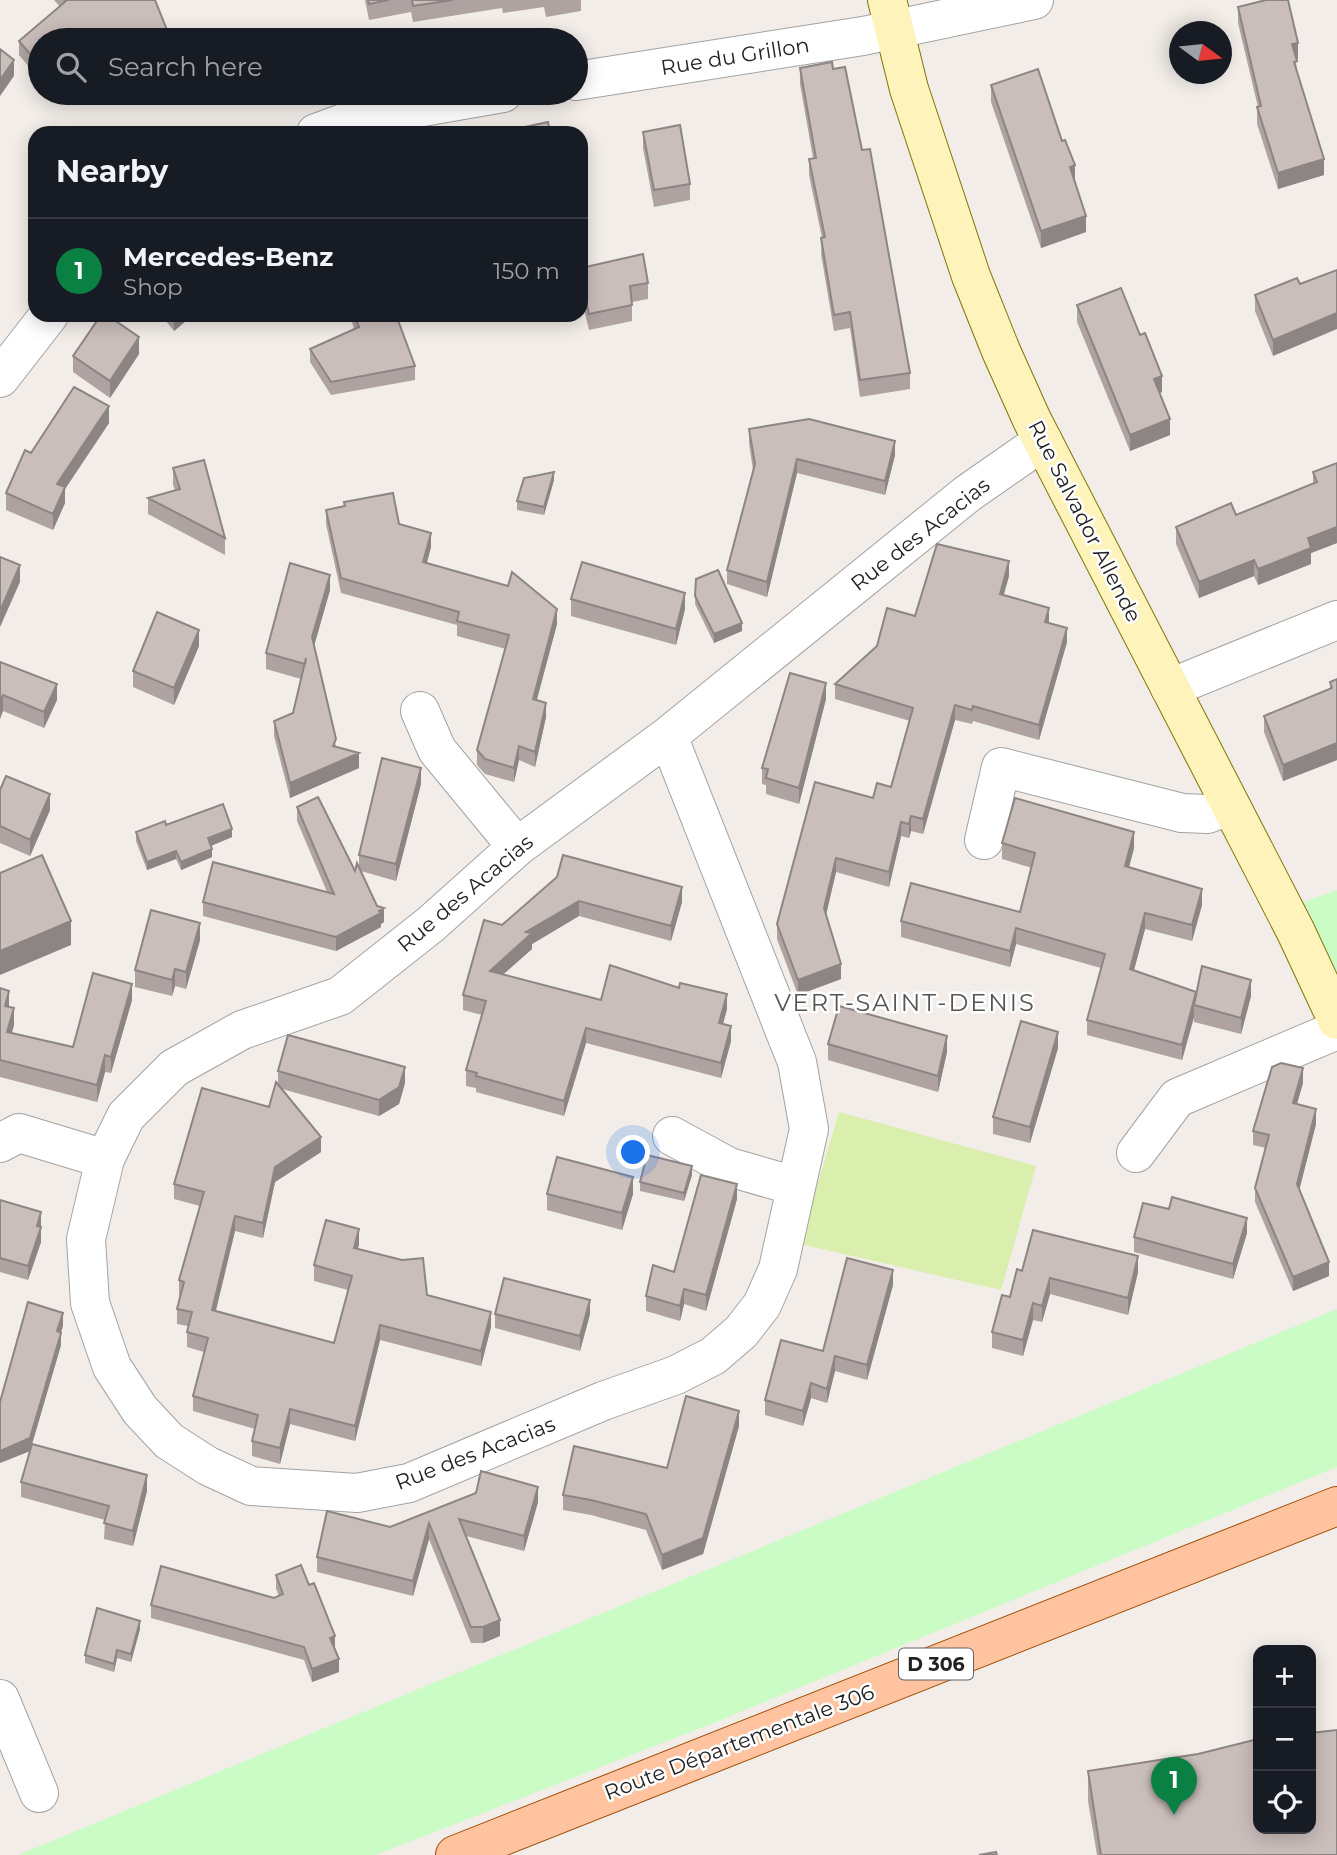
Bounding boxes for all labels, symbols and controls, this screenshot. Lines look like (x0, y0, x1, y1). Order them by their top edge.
north arrow (1169, 21, 1232, 84)
search box (28, 28, 588, 105)
street label: Rue du Grillon (659, 32, 811, 80)
icon: search (52, 48, 90, 86)
text: Search here (108, 51, 263, 83)
text: Nearby (56, 153, 168, 190)
text: Mercedes-Benz (123, 241, 333, 273)
text: 1 (74, 257, 84, 285)
text: 150 m (493, 257, 560, 285)
text: Shop (123, 273, 183, 301)
street label: Rue Salvador Allende (1023, 416, 1147, 626)
street label: Rue des Acacias (846, 472, 994, 596)
street label: Rue des Acacias (392, 829, 538, 957)
district label: VERT-SAINT-DENIS (774, 988, 1036, 1017)
your location (616, 1135, 650, 1169)
street label: Rue des Acacias (392, 1411, 558, 1495)
map controls (1253, 1645, 1316, 1834)
button: + (1253, 1645, 1316, 1708)
road number: D 306 (899, 1648, 973, 1680)
street label: Route Départementale 306 (601, 1679, 878, 1805)
button: − (1253, 1708, 1316, 1771)
pin: 1 (1151, 1757, 1197, 1815)
button: locate (1253, 1771, 1316, 1834)

